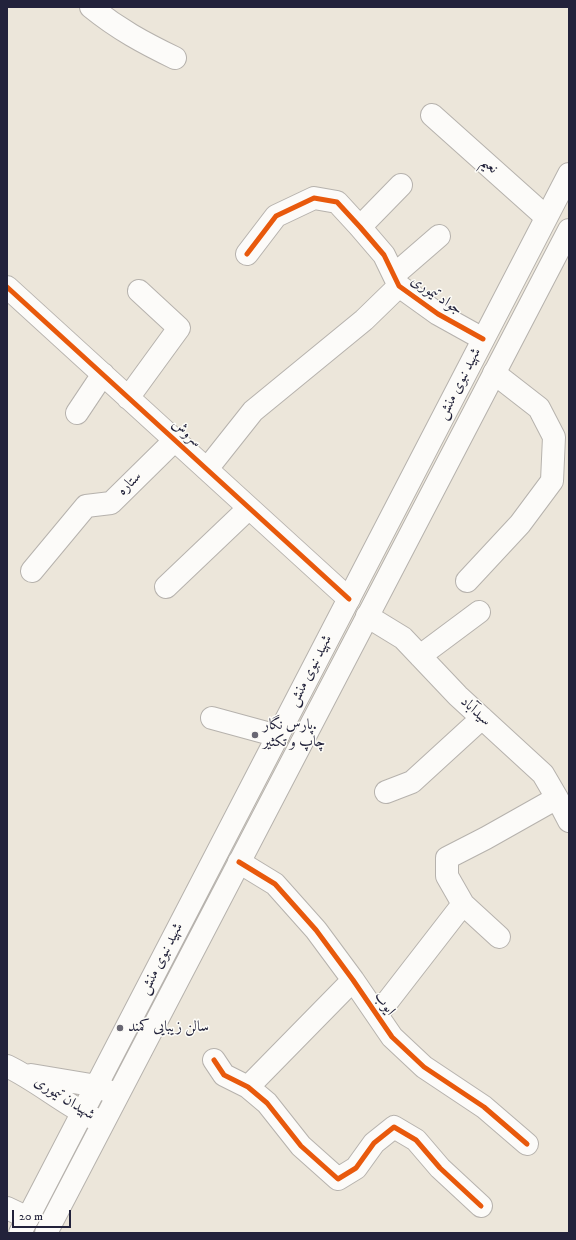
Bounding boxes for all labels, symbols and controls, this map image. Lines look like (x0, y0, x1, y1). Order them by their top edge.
street label: نعیم (477, 154, 501, 178)
street label: جواد تیموری (407, 272, 465, 320)
street label: شهید نبوی منش (434, 345, 486, 423)
street label: سروش (167, 416, 205, 452)
street label: ستاره (114, 468, 146, 500)
street label: شهید نبوی منش (285, 632, 337, 710)
street label: سیدآباد (456, 693, 494, 731)
place label: پارس نگار. چاپ و تکثیر (263, 717, 325, 752)
marker: پارس نگار. چاپ و تکثیر (250, 730, 260, 740)
street label: شهید نبوی منش (136, 920, 188, 998)
street label: ایوب (369, 989, 399, 1019)
place label: سالن زیبایی کمند (128, 1019, 209, 1037)
marker: سالن زیبایی کمند (115, 1023, 125, 1033)
street label: شهیدان تیموری (30, 1073, 98, 1125)
scale bar (14, 1202, 73, 1228)
text: 20 m (19, 1209, 43, 1224)

